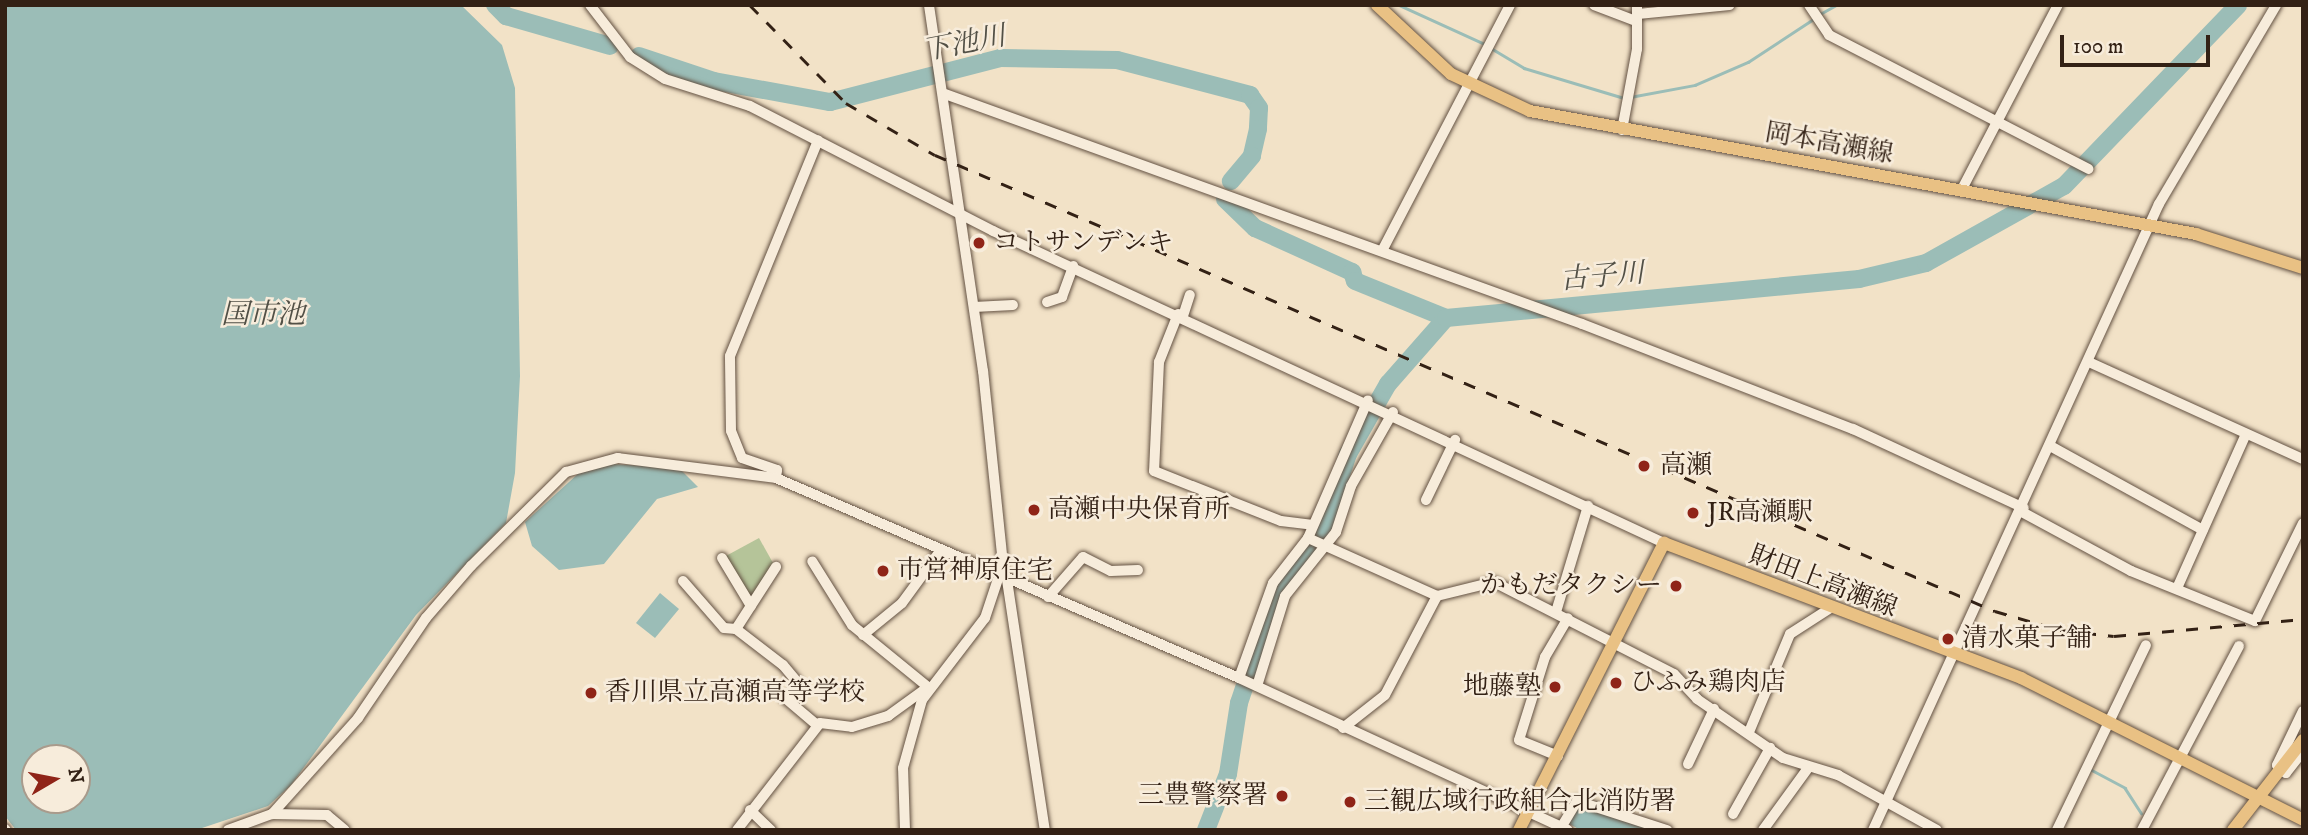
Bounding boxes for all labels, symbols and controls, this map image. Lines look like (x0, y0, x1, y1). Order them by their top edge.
water label: 下池川 (920, 19, 1008, 69)
scale bar (2063, 21, 2214, 65)
text: 100 m (2073, 34, 2124, 60)
street label: 岡本高瀬線 (1762, 117, 1896, 171)
place label: コトサンデンキ (993, 227, 1175, 259)
marker: コトサンデンキ (971, 235, 987, 251)
water label: 古子川 (1559, 257, 1645, 297)
water label: 国市池 (221, 298, 305, 332)
place label: 高瀬 (1660, 450, 1712, 482)
marker: 高瀬 (1634, 456, 1654, 476)
place label: 高瀬中央保育所 (1048, 494, 1230, 526)
place label: JR高瀬駅 (1707, 497, 1813, 529)
marker: 高瀬中央保育所 (1026, 502, 1042, 518)
marker: JR高瀬駅 (1685, 505, 1701, 521)
street label: 財田上高瀬線 (1745, 539, 1901, 625)
place label: 市営神原住宅 (897, 555, 1053, 587)
marker: 市営神原住宅 (875, 563, 891, 579)
place label: かもだタクシー (1480, 570, 1662, 602)
marker: かもだタクシー (1668, 578, 1684, 594)
place label: 清水菓子舗 (1962, 623, 2092, 655)
marker: 清水菓子舗 (1940, 631, 1956, 647)
place label: ひふみ鶏肉店 (1630, 667, 1786, 699)
place label: 地藤塾 (1463, 671, 1541, 703)
marker: ひふみ鶏肉店 (1608, 675, 1624, 691)
place label: 香川県立高瀬高等学校 (605, 677, 865, 709)
marker: 地藤塾 (1547, 679, 1563, 695)
marker: 香川県立高瀬高等学校 (583, 685, 599, 701)
north arrow (21, 744, 91, 814)
text: N (63, 766, 88, 785)
place label: 三豊警察署 (1138, 780, 1268, 812)
place label: 三観広域行政組合北消防署 (1364, 786, 1676, 818)
marker: 三豊警察署 (1274, 788, 1290, 804)
marker: 三観広域行政組合北消防署 (1342, 794, 1358, 810)

